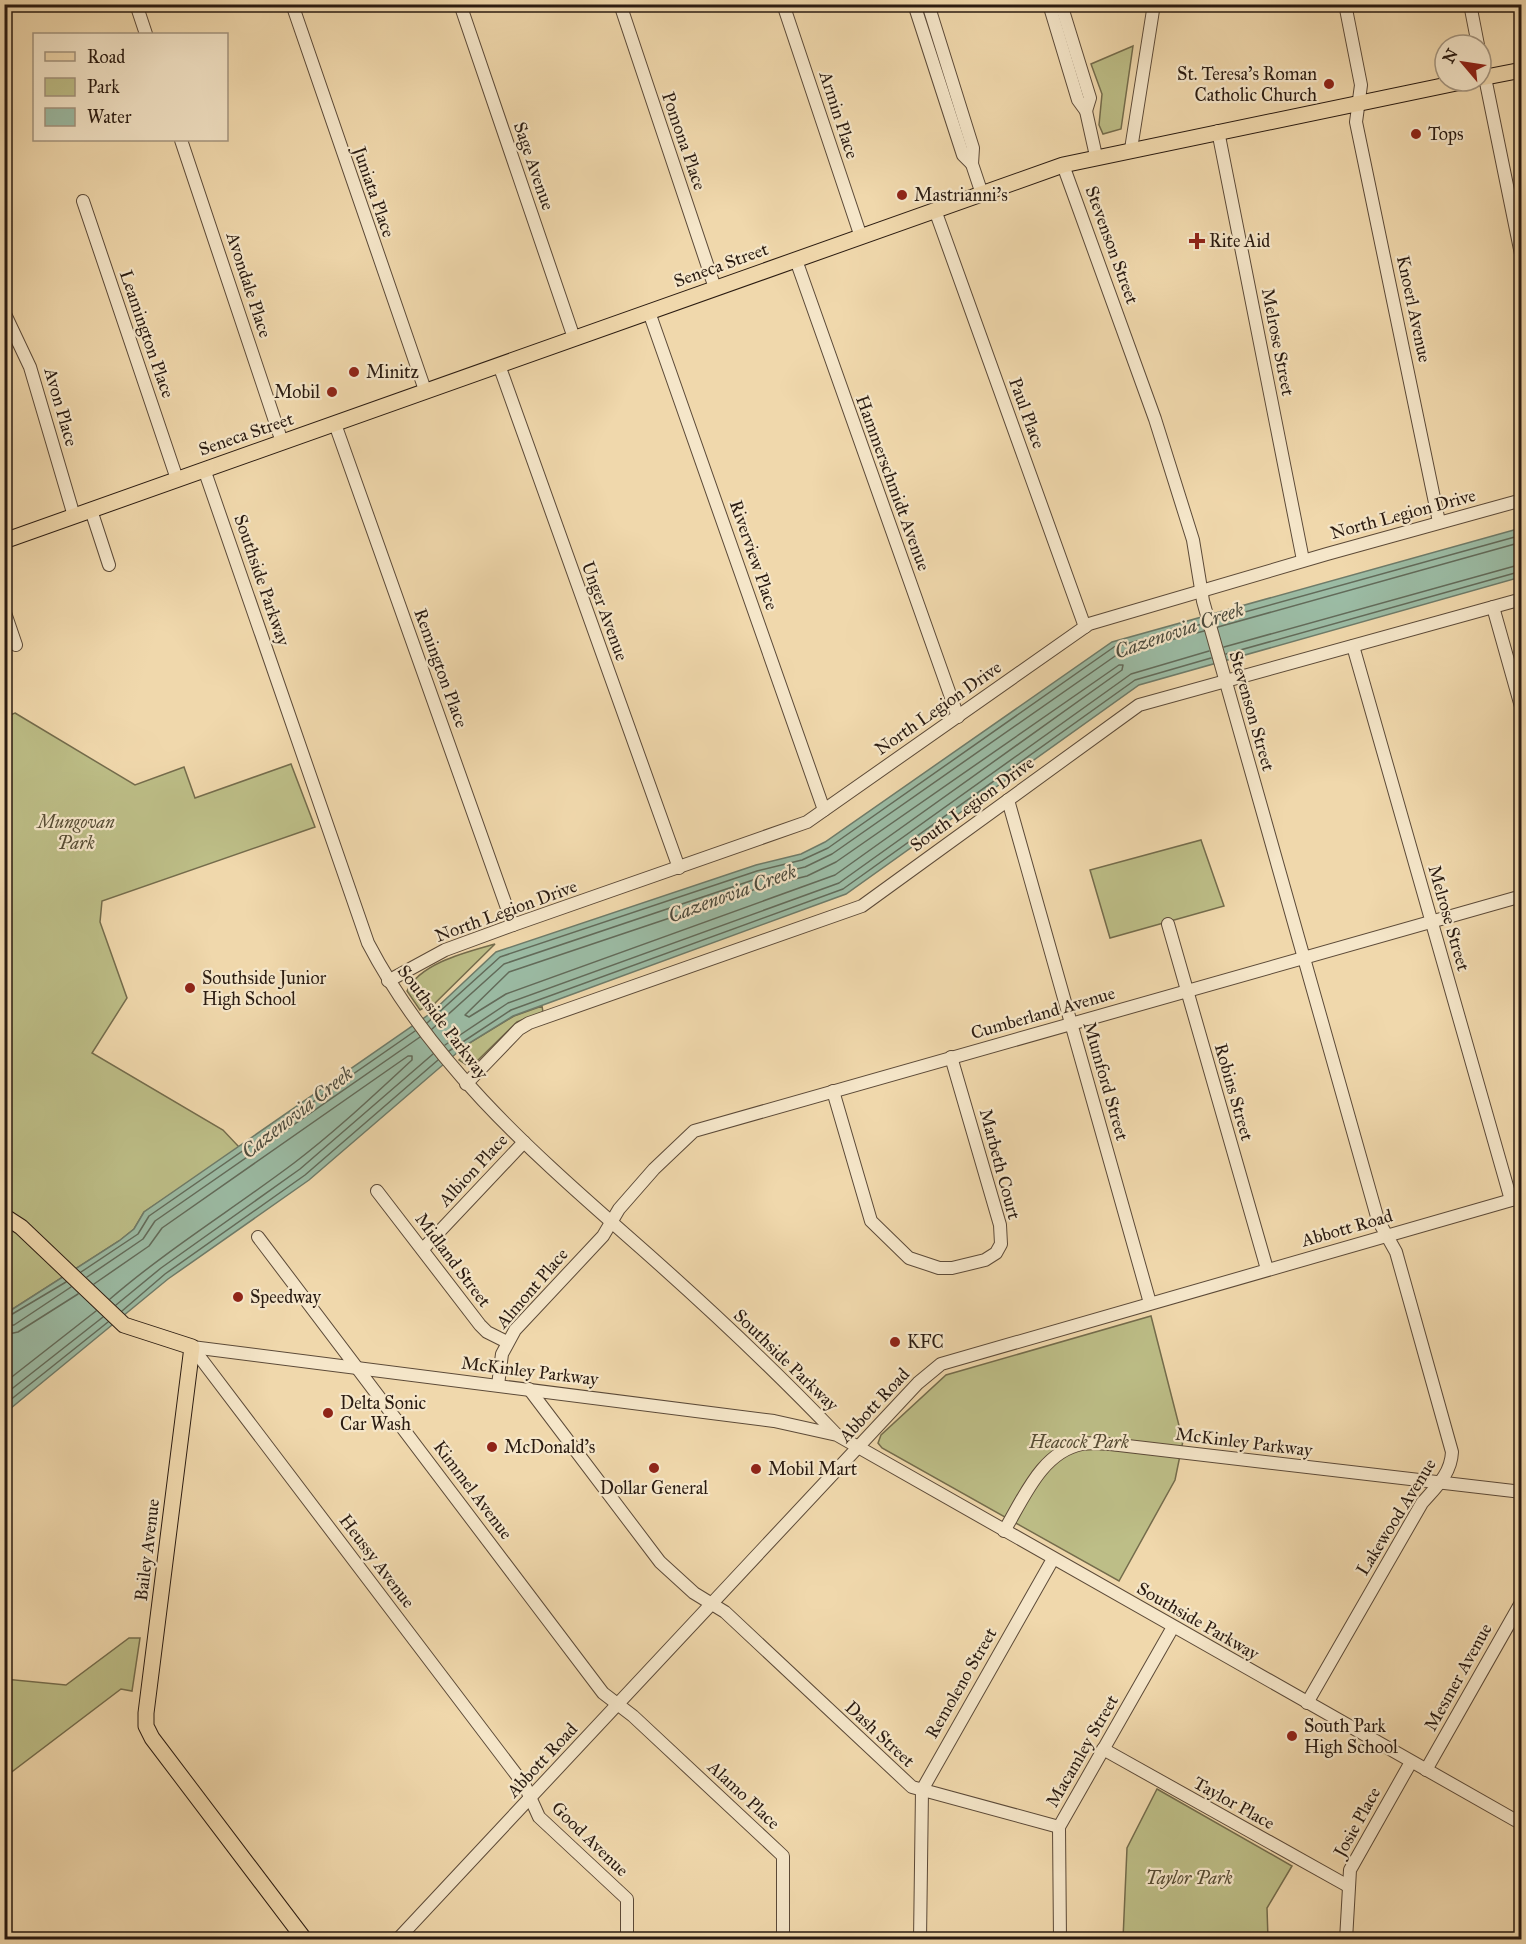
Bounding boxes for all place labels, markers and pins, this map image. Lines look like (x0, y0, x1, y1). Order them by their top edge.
place label: St. Teresa's Roman Catholic Church (1177, 63, 1317, 106)
marker: St. Teresa's Roman Catholic Church (1322, 77, 1336, 91)
place label: Tops (1428, 123, 1464, 145)
marker: Tops (1409, 127, 1423, 141)
place label: Mastrianni's (914, 184, 1008, 206)
marker: Mastrianni's (895, 188, 909, 202)
place label: Rite Aid (1209, 230, 1270, 252)
marker: Rite Aid (1190, 234, 1204, 248)
place label: Minitz (366, 361, 419, 383)
marker: Minitz (347, 365, 361, 379)
place label: Mobil (274, 381, 320, 403)
marker: Mobil (325, 385, 339, 399)
place label: Southside Junior High School (202, 967, 327, 1011)
marker: Southside Junior High School (183, 981, 197, 995)
place label: Speedway (250, 1286, 321, 1308)
marker: Speedway (231, 1290, 245, 1304)
place label: KFC (907, 1331, 944, 1353)
marker: KFC (888, 1335, 902, 1349)
place label: Delta Sonic Car Wash (340, 1392, 427, 1435)
marker: Delta Sonic Car Wash (321, 1406, 335, 1420)
place label: McDonald's (504, 1436, 595, 1458)
marker: McDonald's (485, 1440, 499, 1454)
place label: Mobil Mart (768, 1458, 858, 1480)
marker: Dollar General (647, 1461, 661, 1475)
marker: Mobil Mart (749, 1462, 763, 1476)
place label: Dollar General (600, 1477, 708, 1499)
place label: South Park High School (1304, 1715, 1398, 1759)
marker: South Park High School (1285, 1729, 1299, 1743)

